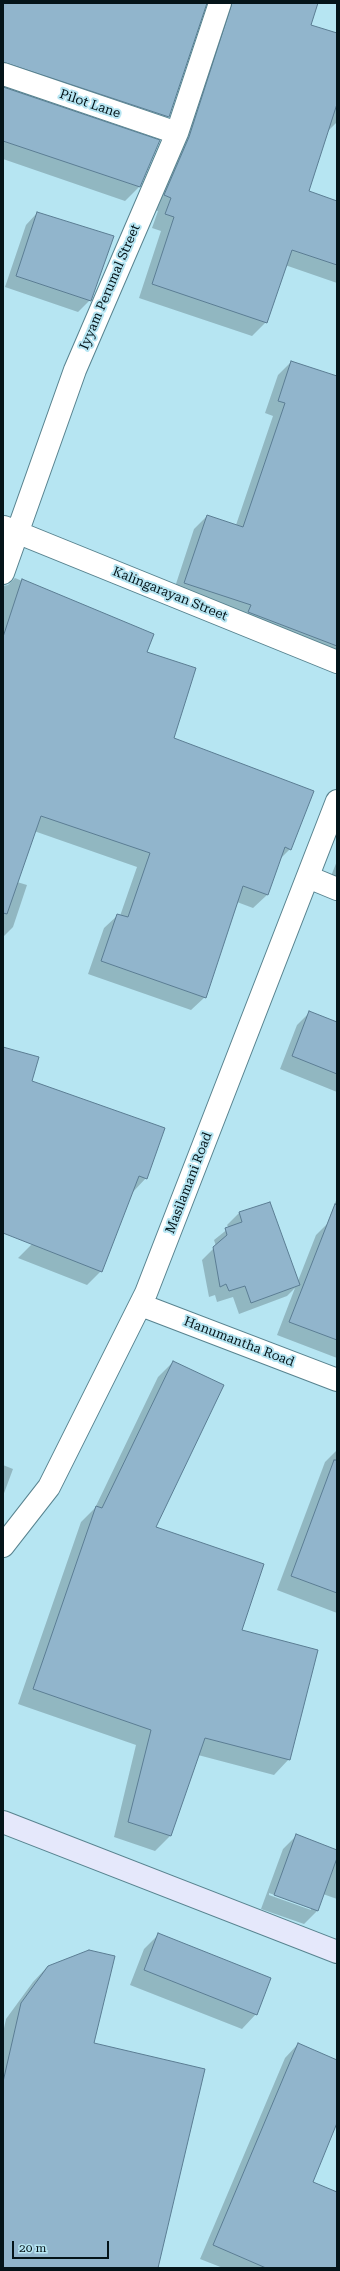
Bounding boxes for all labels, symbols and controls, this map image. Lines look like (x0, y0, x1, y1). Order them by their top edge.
street label: Pilot Lane (57, 86, 123, 122)
street label: Iyyam Perumal Street (77, 222, 143, 352)
street label: Kalingarayan Street (110, 564, 230, 624)
street label: Masilamani Road (162, 1130, 216, 1236)
street label: Hanumantha Road (182, 1314, 296, 1370)
scale bar (14, 2233, 111, 2259)
text: 20 m (19, 2241, 46, 2255)

